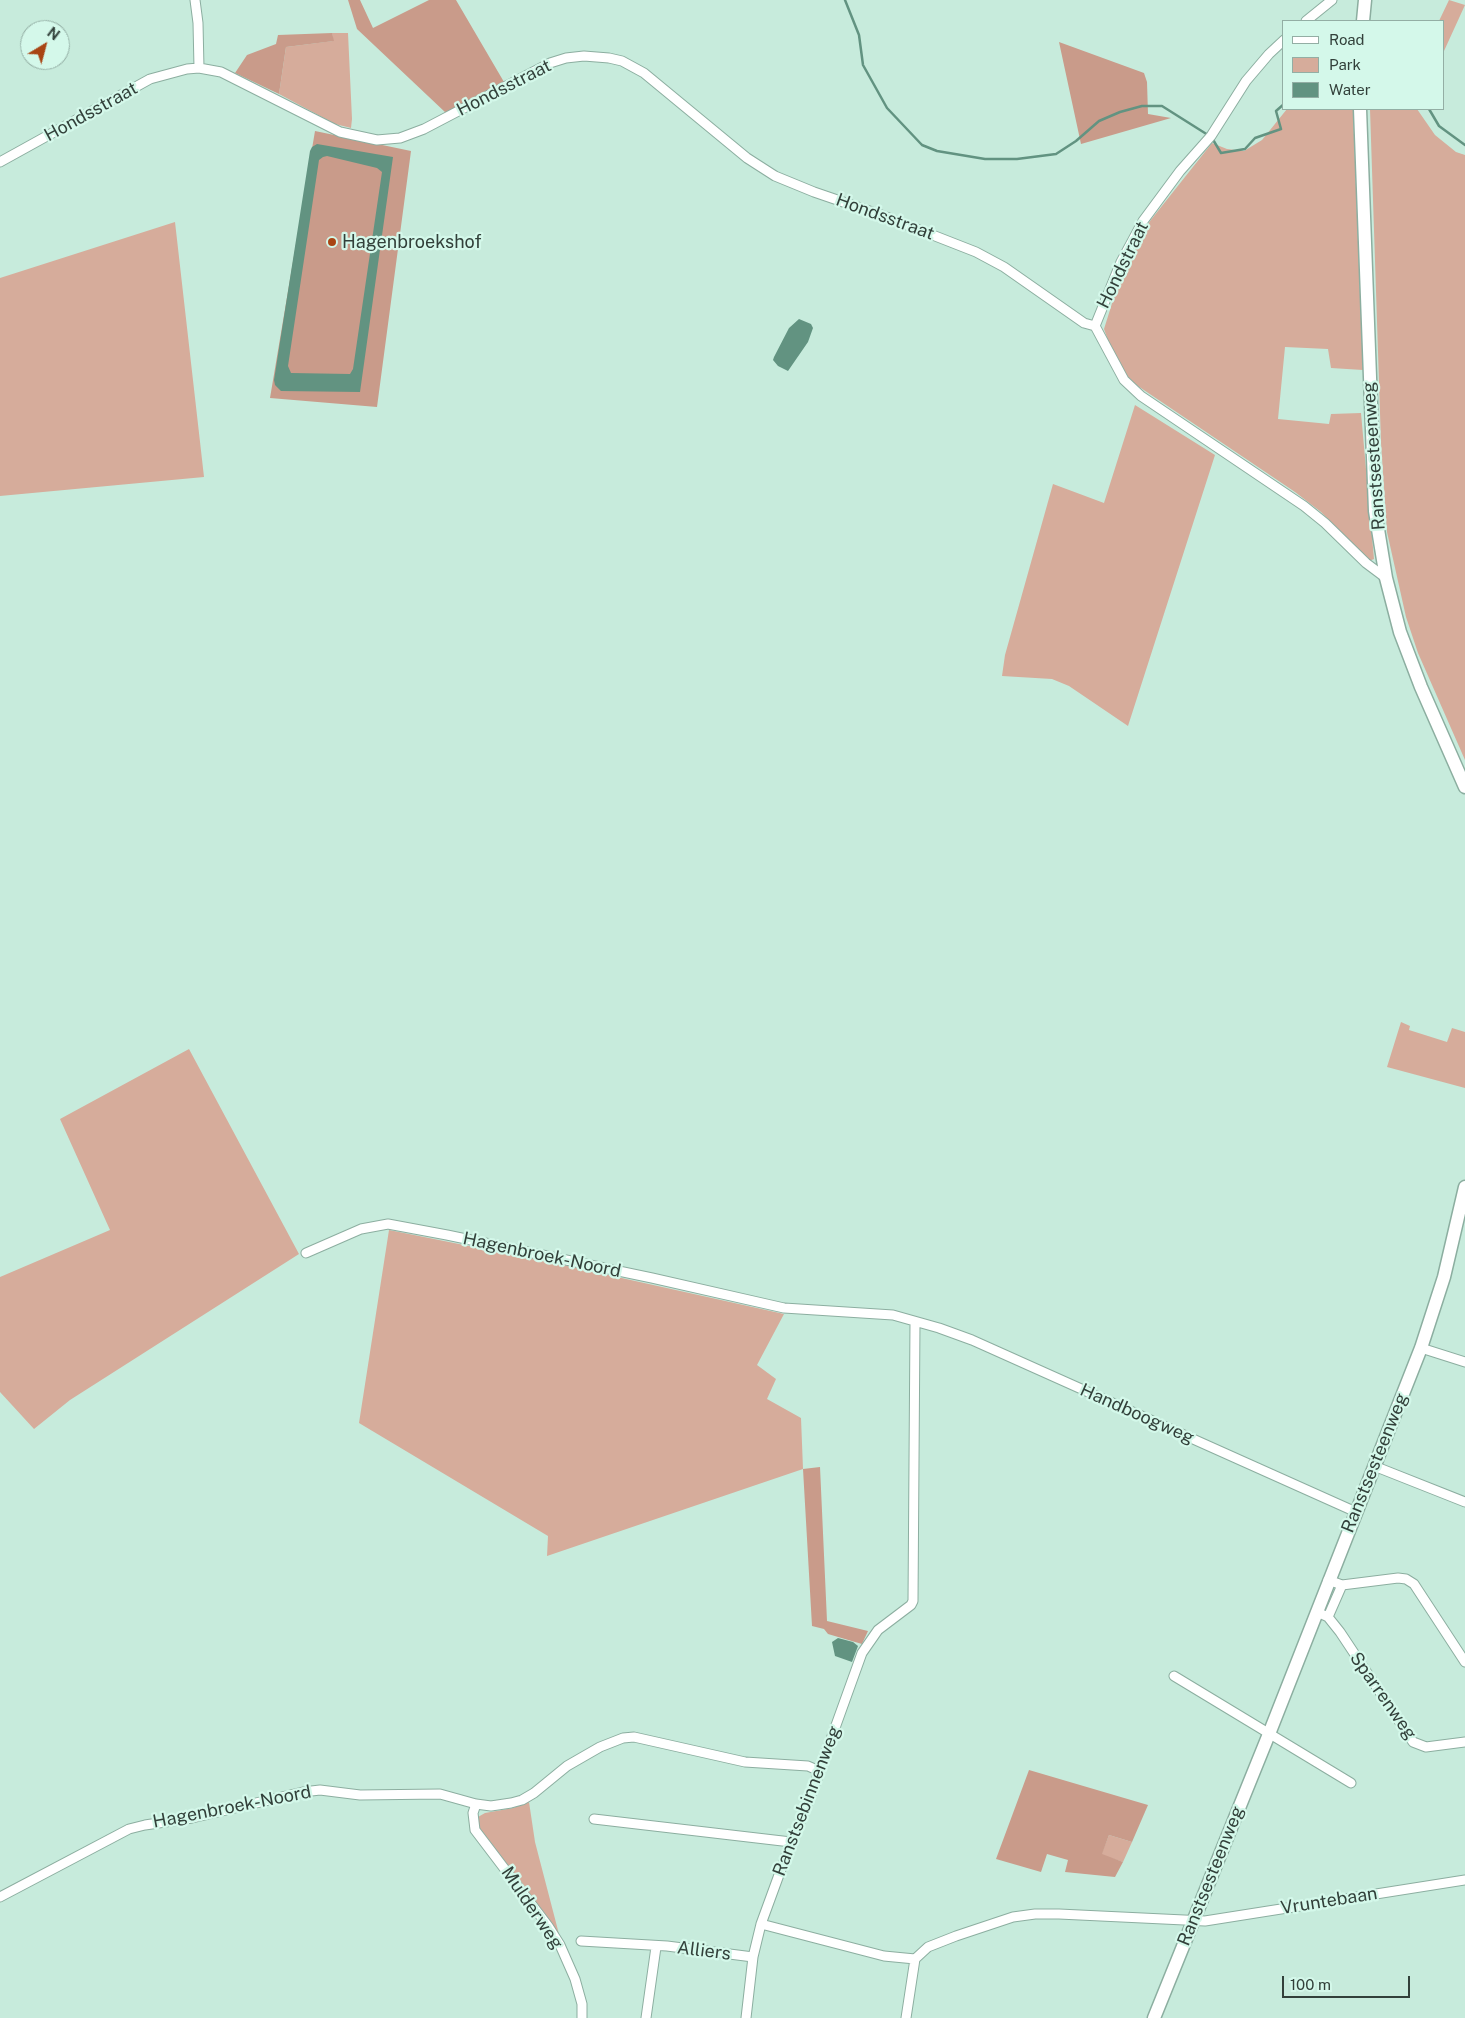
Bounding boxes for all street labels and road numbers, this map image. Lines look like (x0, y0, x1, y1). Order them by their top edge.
street label: Hondsstraat (453, 55, 555, 121)
street label: Hondsstraat (41, 78, 141, 146)
street label: Hondsstraat (833, 189, 937, 245)
street label: Hondstraat (1093, 218, 1153, 312)
street label: Ranstsesteenweg (1358, 381, 1390, 531)
street label: Hagenbroek-Noord (461, 1228, 623, 1282)
street label: Handboogweg (1077, 1379, 1197, 1449)
street label: Ranstsesteenweg (1337, 1390, 1413, 1536)
street label: Sparrenweg (1345, 1648, 1421, 1744)
street label: Ranstsebinnenweg (768, 1723, 846, 1879)
street label: Hagenbroek-Noord (151, 1781, 313, 1833)
street label: Ranstsesteenweg (1173, 1803, 1249, 1949)
street label: Mulderweg (497, 1863, 567, 1953)
street label: Vruntebaan (1279, 1883, 1379, 1919)
street label: Alliers (676, 1937, 732, 1965)

